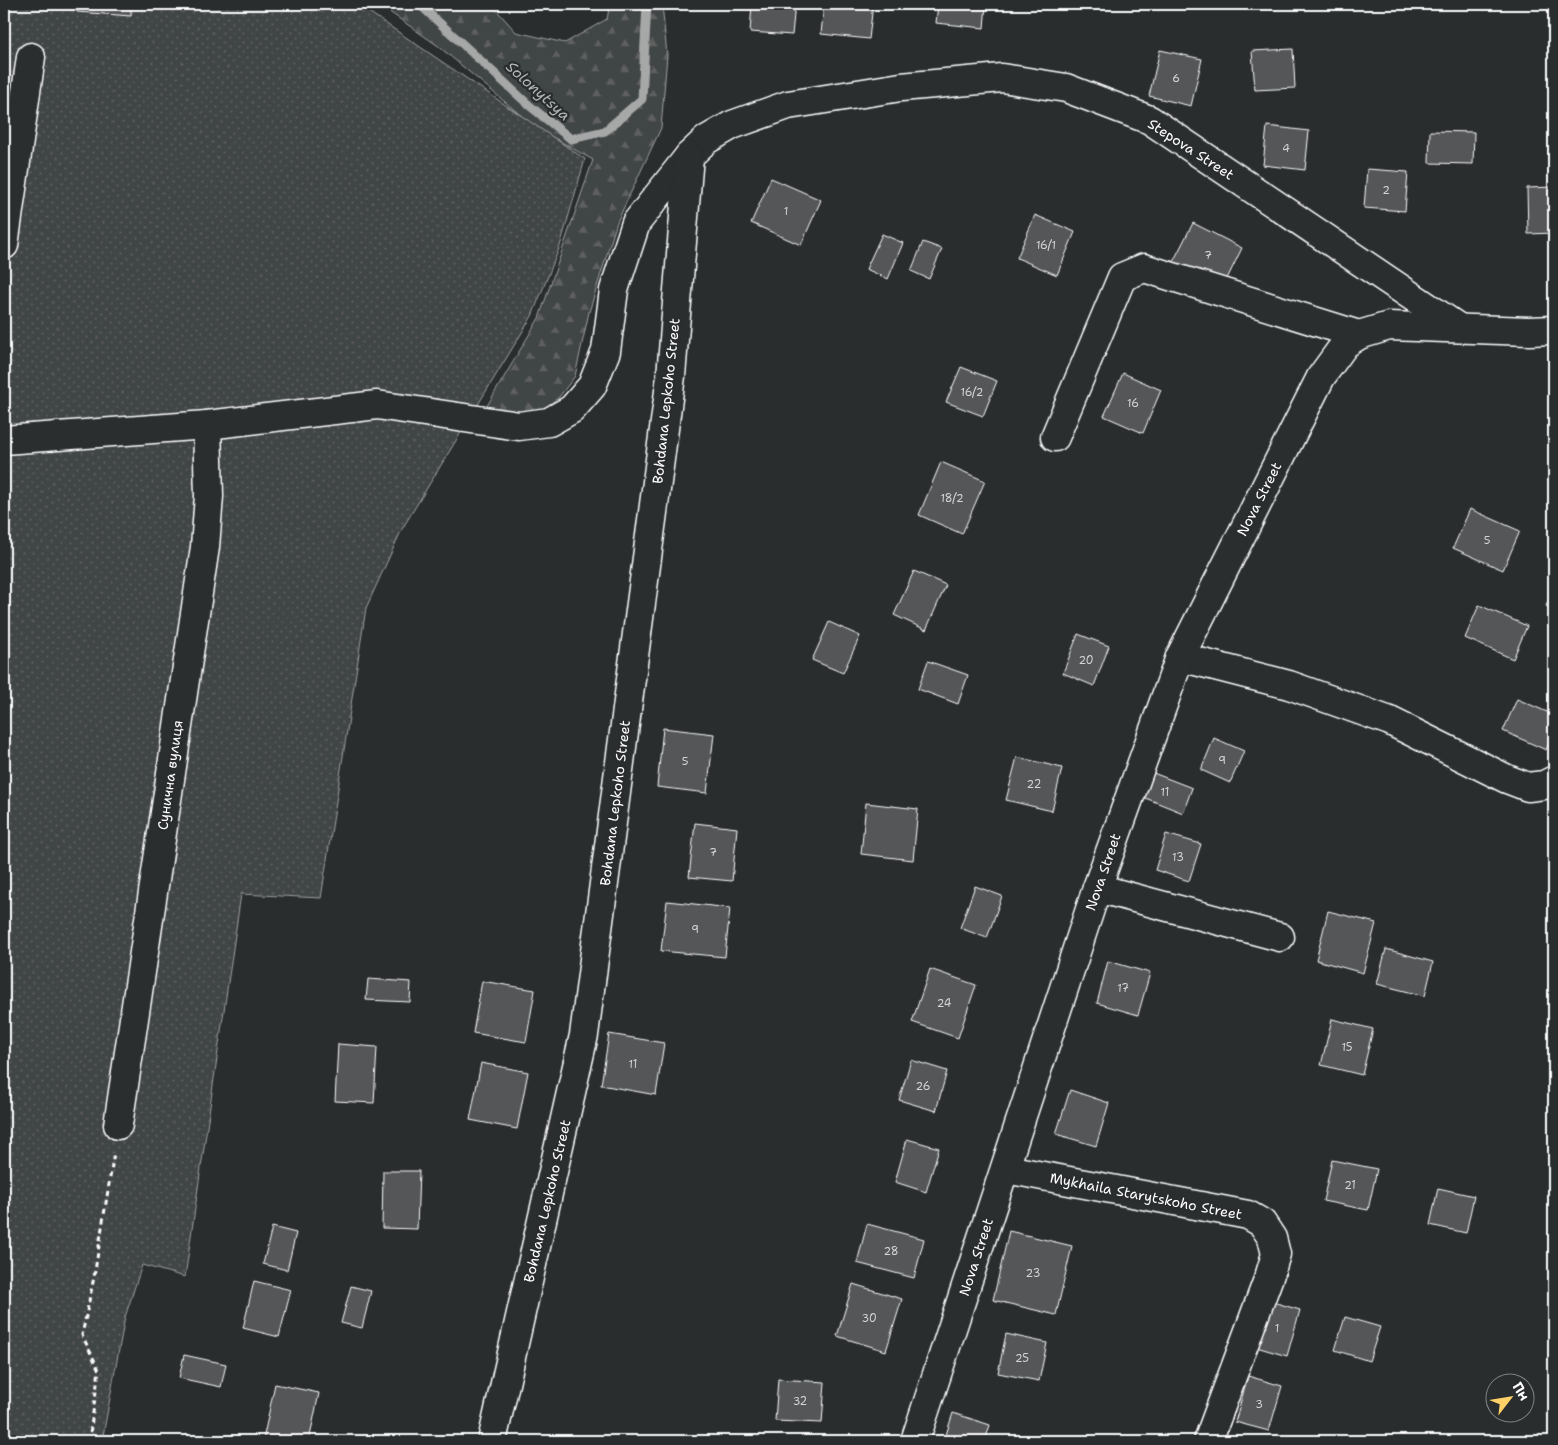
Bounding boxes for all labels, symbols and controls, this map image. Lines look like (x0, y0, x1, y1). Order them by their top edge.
water label: Solonytsya (502, 57, 574, 125)
house number: 6 (1172, 71, 1180, 86)
street label: Stepova Street (1144, 114, 1238, 184)
house number: 4 (1282, 141, 1290, 156)
house number: 2 (1382, 183, 1390, 198)
house number: 1 (784, 204, 788, 219)
house number: 16/1 (1036, 238, 1056, 253)
house number: 7 (1204, 248, 1212, 263)
street label: Bohdana Lepkoho Street (648, 317, 684, 485)
house number: 16/2 (960, 385, 984, 400)
house number: 16 (1127, 396, 1139, 411)
street label: Nova Street (1233, 459, 1285, 539)
house number: 18/2 (940, 491, 964, 506)
house number: 5 (1484, 533, 1491, 548)
house number: 20 (1078, 653, 1094, 668)
street label: Сунична вулиця (153, 719, 187, 831)
street label: Bohdana Lepkoho Street (596, 719, 634, 887)
house number: 9 (1218, 753, 1226, 768)
house number: 5 (682, 754, 689, 769)
house number: 22 (1027, 777, 1041, 792)
house number: 11 (1161, 785, 1169, 800)
street label: Nova Street (1081, 831, 1125, 913)
house number: 7 (709, 845, 717, 860)
house number: 13 (1172, 850, 1184, 865)
house number: 9 (691, 922, 699, 937)
house number: 17 (1117, 981, 1129, 996)
house number: 24 (937, 996, 952, 1011)
house number: 15 (1341, 1040, 1353, 1055)
house number: 11 (629, 1057, 637, 1072)
house number: 26 (916, 1079, 930, 1094)
street label: Bohdana Lepkoho Street (520, 1118, 574, 1284)
street label: Mykhaila Starytskoho Street (1048, 1169, 1244, 1223)
house number: 21 (1344, 1178, 1356, 1193)
street label: Nova Street (955, 1216, 997, 1298)
house number: 28 (883, 1244, 899, 1259)
house number: 23 (1026, 1266, 1040, 1281)
house number: 30 (861, 1311, 877, 1326)
house number: 1 (1275, 1321, 1279, 1336)
house number: 25 (1015, 1351, 1029, 1366)
north arrow (1486, 1372, 1536, 1422)
text: Пн (1509, 1379, 1534, 1404)
house number: 32 (793, 1394, 807, 1409)
house number: 3 (1255, 1397, 1263, 1412)

